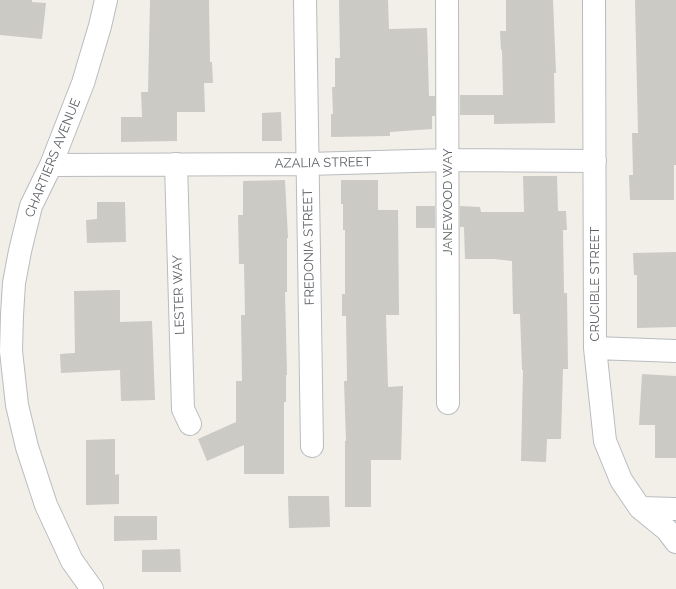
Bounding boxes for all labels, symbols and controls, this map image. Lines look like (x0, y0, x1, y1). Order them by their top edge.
street label: CHARTIERS AVENUE (22, 96, 84, 220)
street label: JANEWOOD WAY (440, 148, 456, 256)
street label: AZALIA STREET (275, 154, 371, 172)
street label: FREDONIA STREET (300, 189, 318, 305)
street label: CRUCIBLE STREET (587, 227, 603, 341)
street label: LESTER WAY (170, 255, 188, 335)

